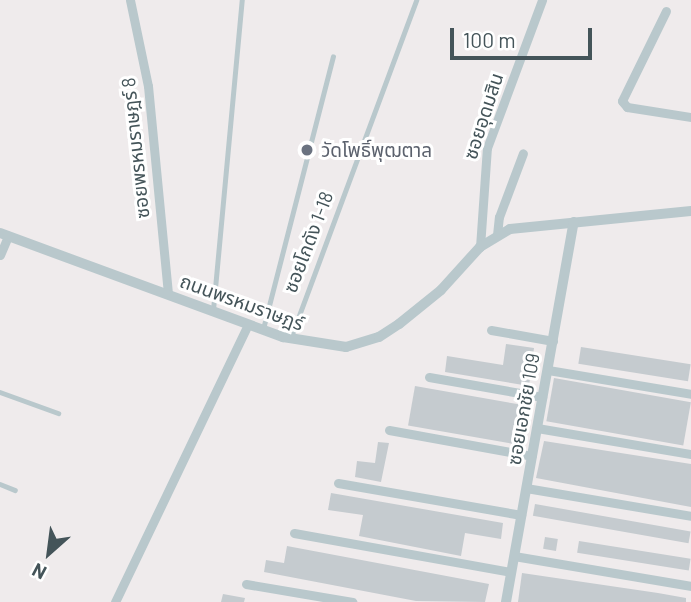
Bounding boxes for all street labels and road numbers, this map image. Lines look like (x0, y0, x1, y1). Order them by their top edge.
street label: ซอยอุดมสิน (458, 70, 508, 162)
street label: ซอยพรหมราษฎร์ 8 (116, 76, 154, 220)
street label: ซอยโกดัง 1-18 (278, 188, 338, 296)
street label: ถนนพรหมราษฎร์ (177, 269, 307, 335)
street label: ซอยเอกชัย 109 (502, 351, 544, 467)

